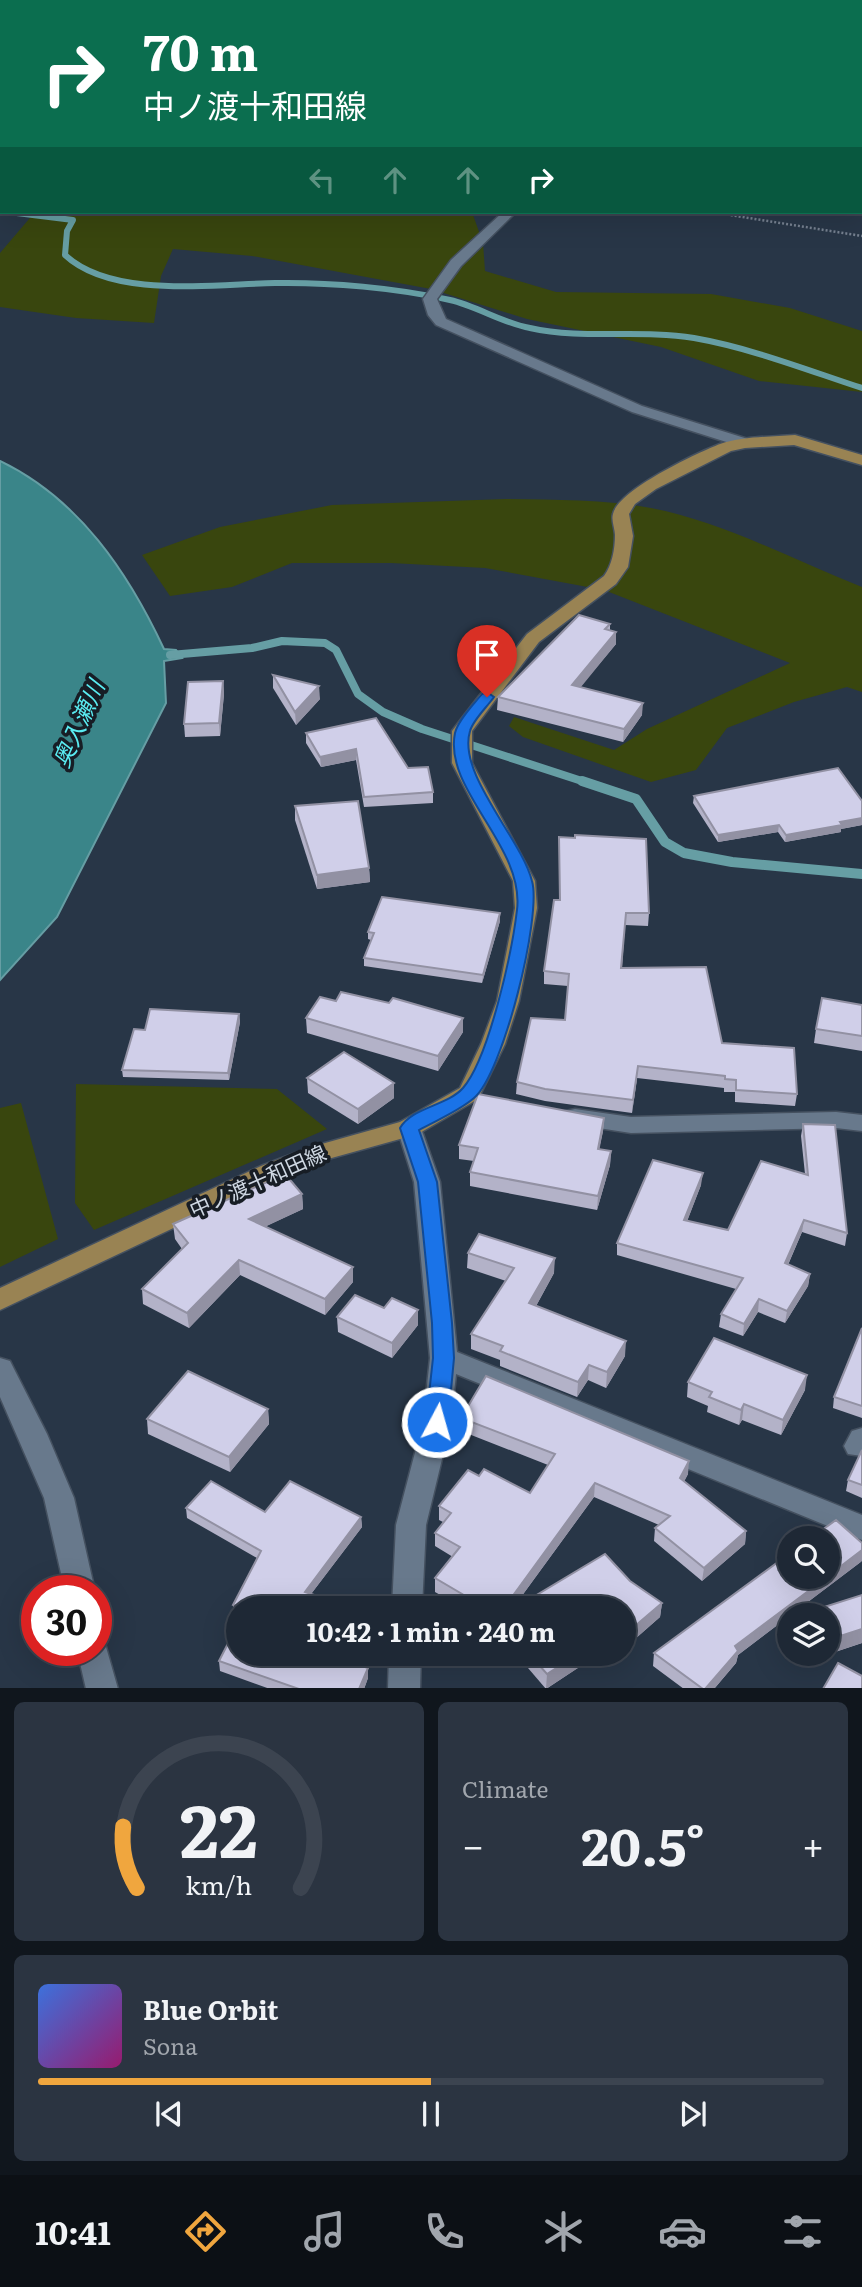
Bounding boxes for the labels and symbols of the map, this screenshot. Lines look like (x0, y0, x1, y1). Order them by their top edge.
pin (457, 625, 517, 697)
water label: 奥入瀬川 (43, 672, 113, 772)
street label: 中ノ渡十和田線 (184, 1136, 330, 1224)
position arrow (400, 1385, 474, 1459)
speed limit sign: 30 (21, 1575, 112, 1666)

